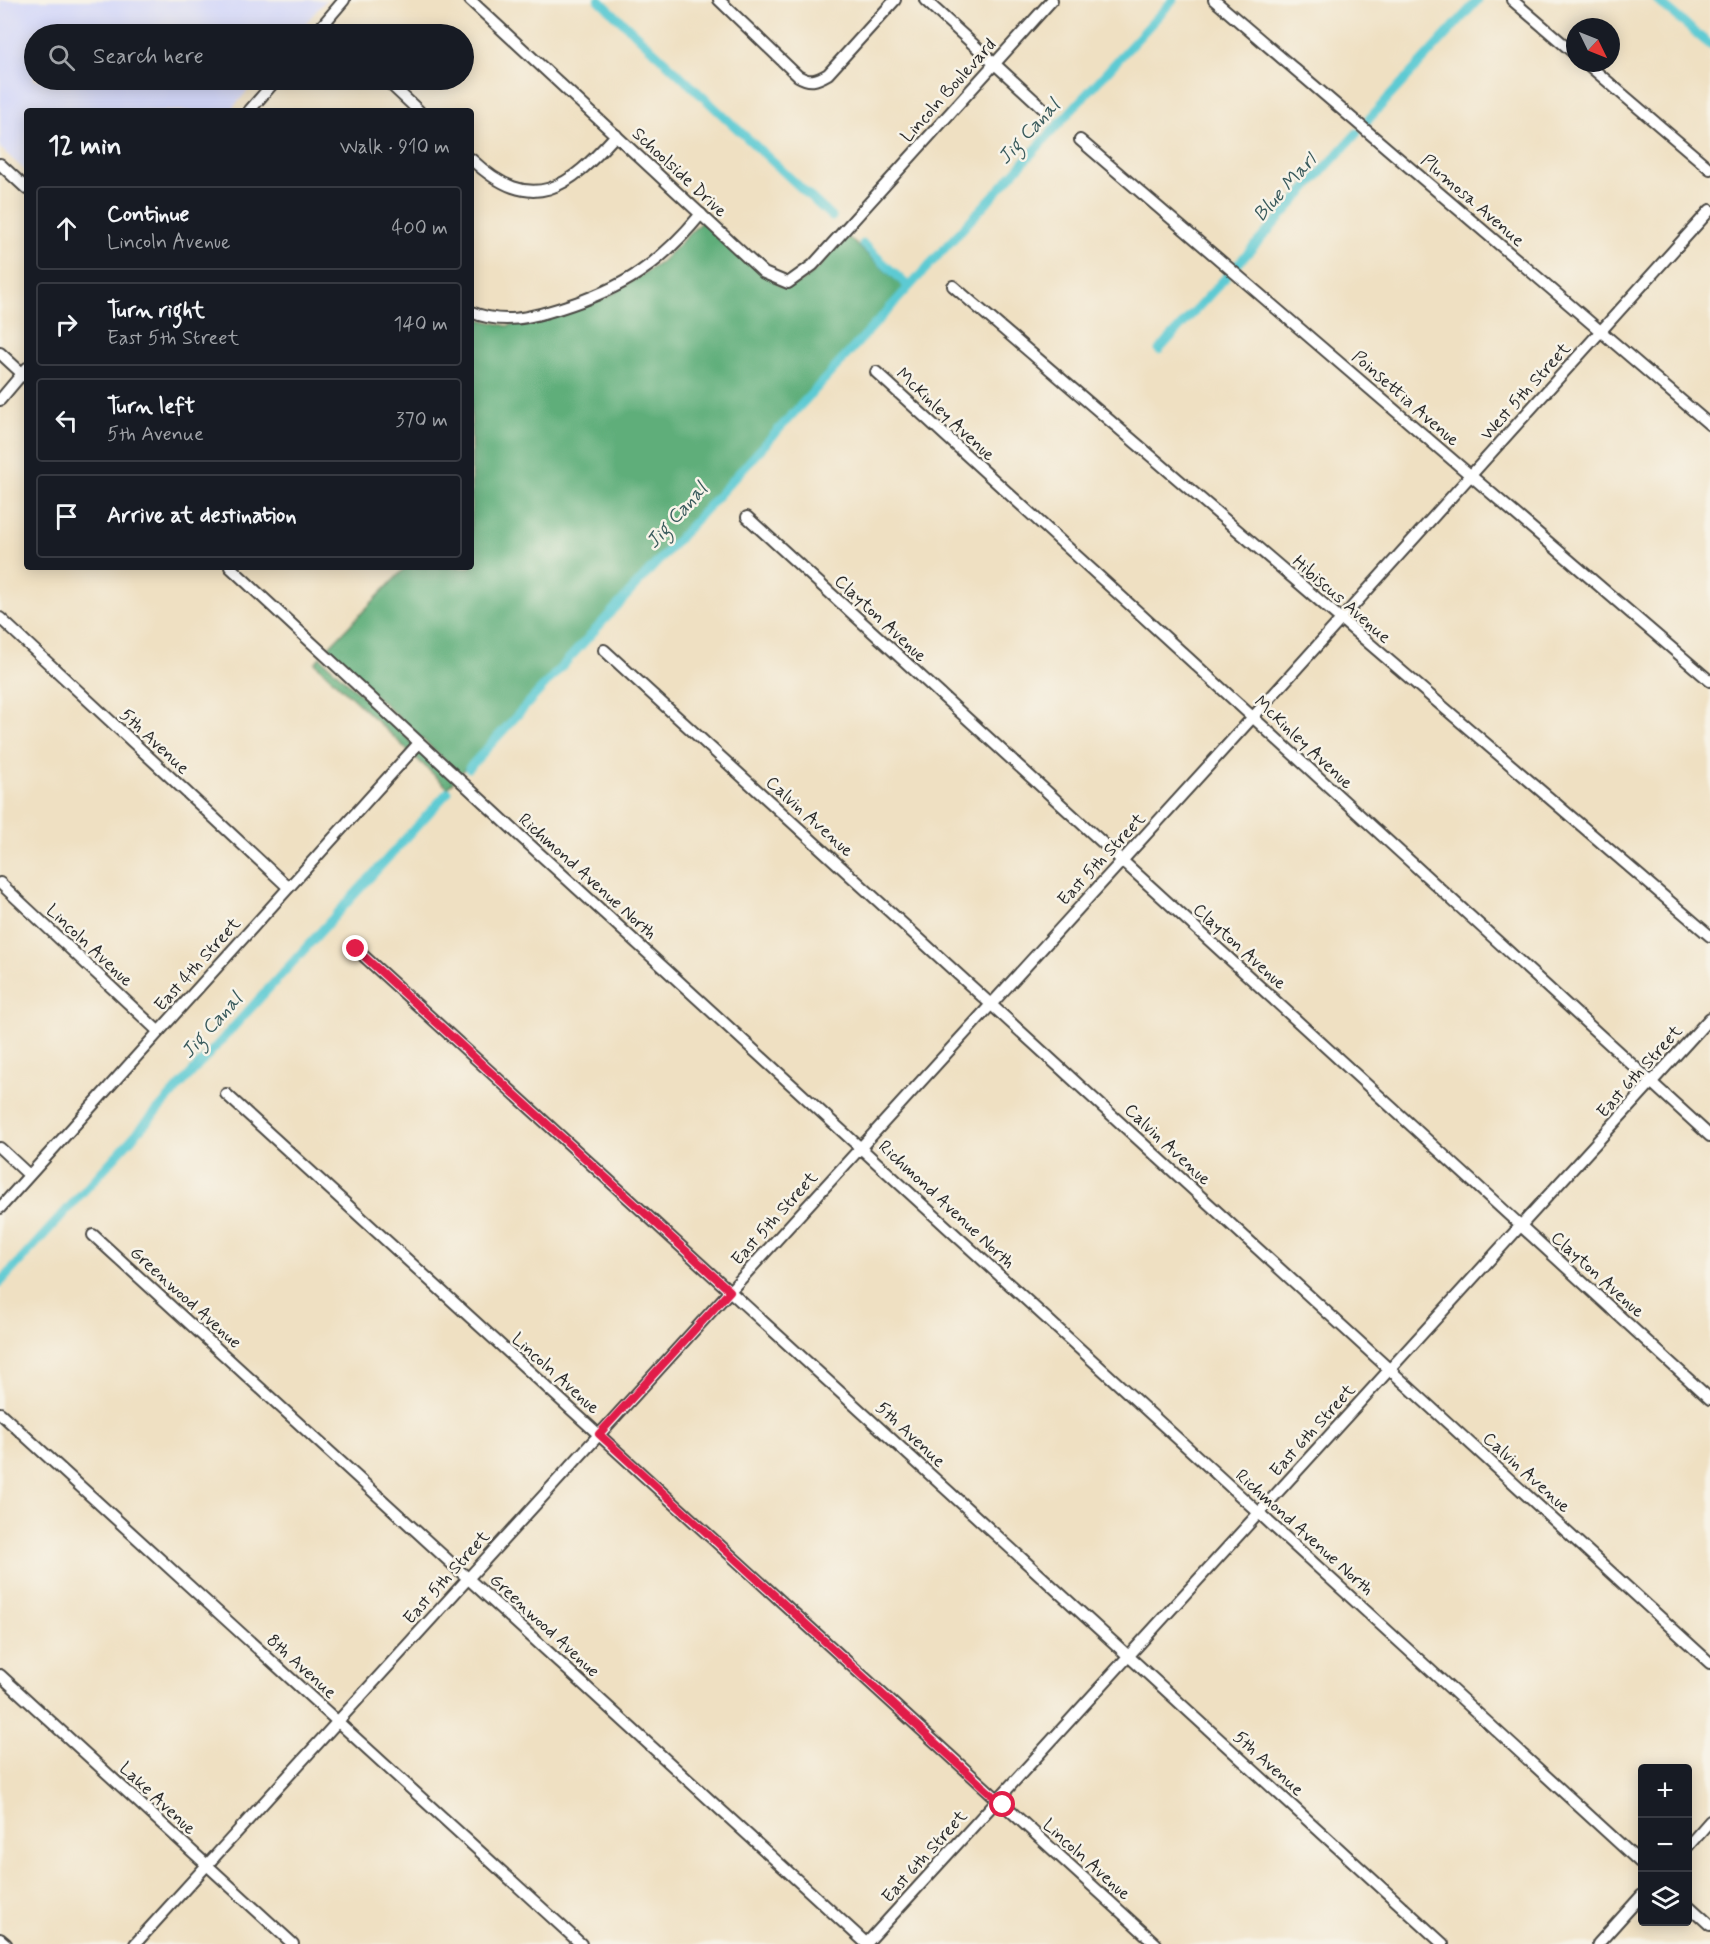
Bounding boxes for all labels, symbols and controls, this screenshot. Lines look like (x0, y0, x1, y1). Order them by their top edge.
north arrow (1566, 18, 1620, 72)
search box (24, 24, 474, 90)
street label: Lincoln Boulevard (896, 33, 1002, 148)
icon: search (45, 41, 78, 74)
text: Search here (93, 43, 204, 71)
water label: Jig Canal (992, 92, 1069, 172)
street label: Schoolside Drive (627, 122, 732, 223)
text: 12 min (48, 130, 122, 164)
text: Walk · 910 m (340, 134, 450, 161)
water label: Blue Marl (1247, 146, 1325, 228)
street label: Plumosa Avenue (1415, 149, 1529, 253)
text: Continue (107, 201, 189, 229)
icon: ahead (50, 212, 83, 245)
text: 400 m (392, 215, 448, 242)
text: Lincoln Avenue (107, 229, 230, 256)
text: Turn right (107, 297, 205, 325)
icon: right (50, 308, 83, 341)
text: 140 m (394, 311, 448, 338)
text: East 5th Street (107, 325, 239, 352)
street label: West 5th Street (1475, 337, 1576, 446)
street label: Poinsettia Avenue (1346, 345, 1464, 452)
street label: McKinley Avenue (891, 363, 1000, 467)
text: Turn left (107, 393, 195, 421)
icon: left (50, 404, 83, 437)
text: 370 m (396, 407, 448, 434)
text: 5th Avenue (107, 421, 204, 448)
water label: Jig Canal (640, 476, 717, 556)
icon: arrive (50, 500, 83, 533)
text: Arrive at destination (107, 502, 297, 530)
street label: Hibiscus Avenue (1287, 550, 1396, 649)
street label: Clayton Avenue (829, 569, 932, 668)
street label: McKinley Avenue (1249, 691, 1358, 795)
street label: 5th Avenue (114, 703, 195, 780)
street label: Calvin Avenue (760, 771, 858, 863)
street label: Richmond Avenue North (513, 808, 662, 945)
street label: East 5th Street (1052, 808, 1151, 911)
street label: Clayton Avenue (1187, 898, 1291, 995)
street label: Lincoln Avenue (41, 899, 138, 992)
street label: East 4th Street (149, 912, 247, 1017)
route end (342, 935, 368, 961)
water label: Jig Canal (175, 986, 252, 1066)
street label: East 6th Street (1592, 1020, 1688, 1123)
street label: Calvin Avenue (1119, 1098, 1216, 1191)
street label: Richmond Avenue North (873, 1135, 1020, 1274)
street label: East 5th Street (726, 1166, 824, 1271)
street label: Clayton Avenue (1545, 1226, 1649, 1323)
street label: Greenwood Avenue (124, 1241, 246, 1354)
street label: Lincoln Avenue (506, 1328, 605, 1420)
street label: East 6th Street (1265, 1379, 1361, 1482)
street label: 5th Avenue (870, 1396, 951, 1473)
street label: Calvin Avenue (1477, 1427, 1575, 1519)
street label: Richmond Avenue North (1230, 1464, 1379, 1601)
street label: East 5th Street (398, 1525, 496, 1630)
street label: Greenwood Avenue (484, 1568, 605, 1683)
street label: 8th Avenue (261, 1629, 342, 1705)
street label: 5th Avenue (1228, 1726, 1309, 1802)
street label: Lake Avenue (114, 1757, 201, 1841)
map controls (1638, 1764, 1692, 1926)
button: + (1638, 1764, 1692, 1818)
route start (989, 1791, 1015, 1817)
street label: East 6th Street (877, 1805, 973, 1908)
street label: Lincoln Avenue (1037, 1814, 1136, 1906)
button: − (1638, 1818, 1692, 1872)
button: layers (1638, 1872, 1692, 1926)

